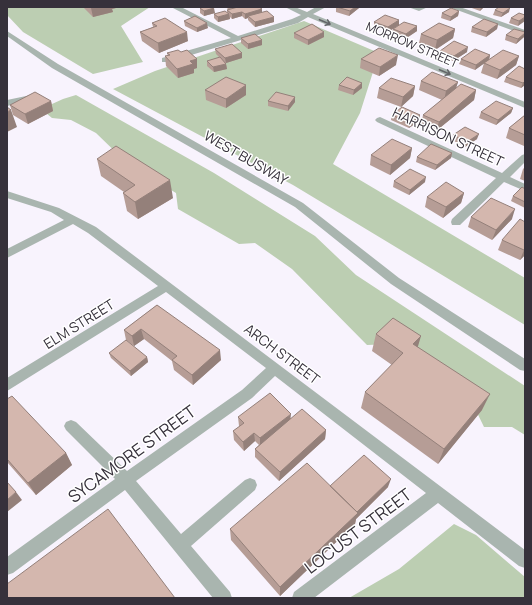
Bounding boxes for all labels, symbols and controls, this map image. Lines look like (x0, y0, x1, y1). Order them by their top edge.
street label: MORROW STREET (363, 17, 462, 72)
one-way arrow (319, 18, 331, 26)
one-way arrow (439, 68, 451, 76)
street label: HARRISON STREET (390, 102, 507, 171)
street label: WEST BUSWAY (201, 126, 292, 189)
street label: ELM STREET (40, 294, 118, 353)
street label: ARCH STREET (241, 319, 325, 389)
street label: SYCAMORE STREET (63, 399, 200, 508)
street label: LOCUST STREET (299, 483, 416, 578)

